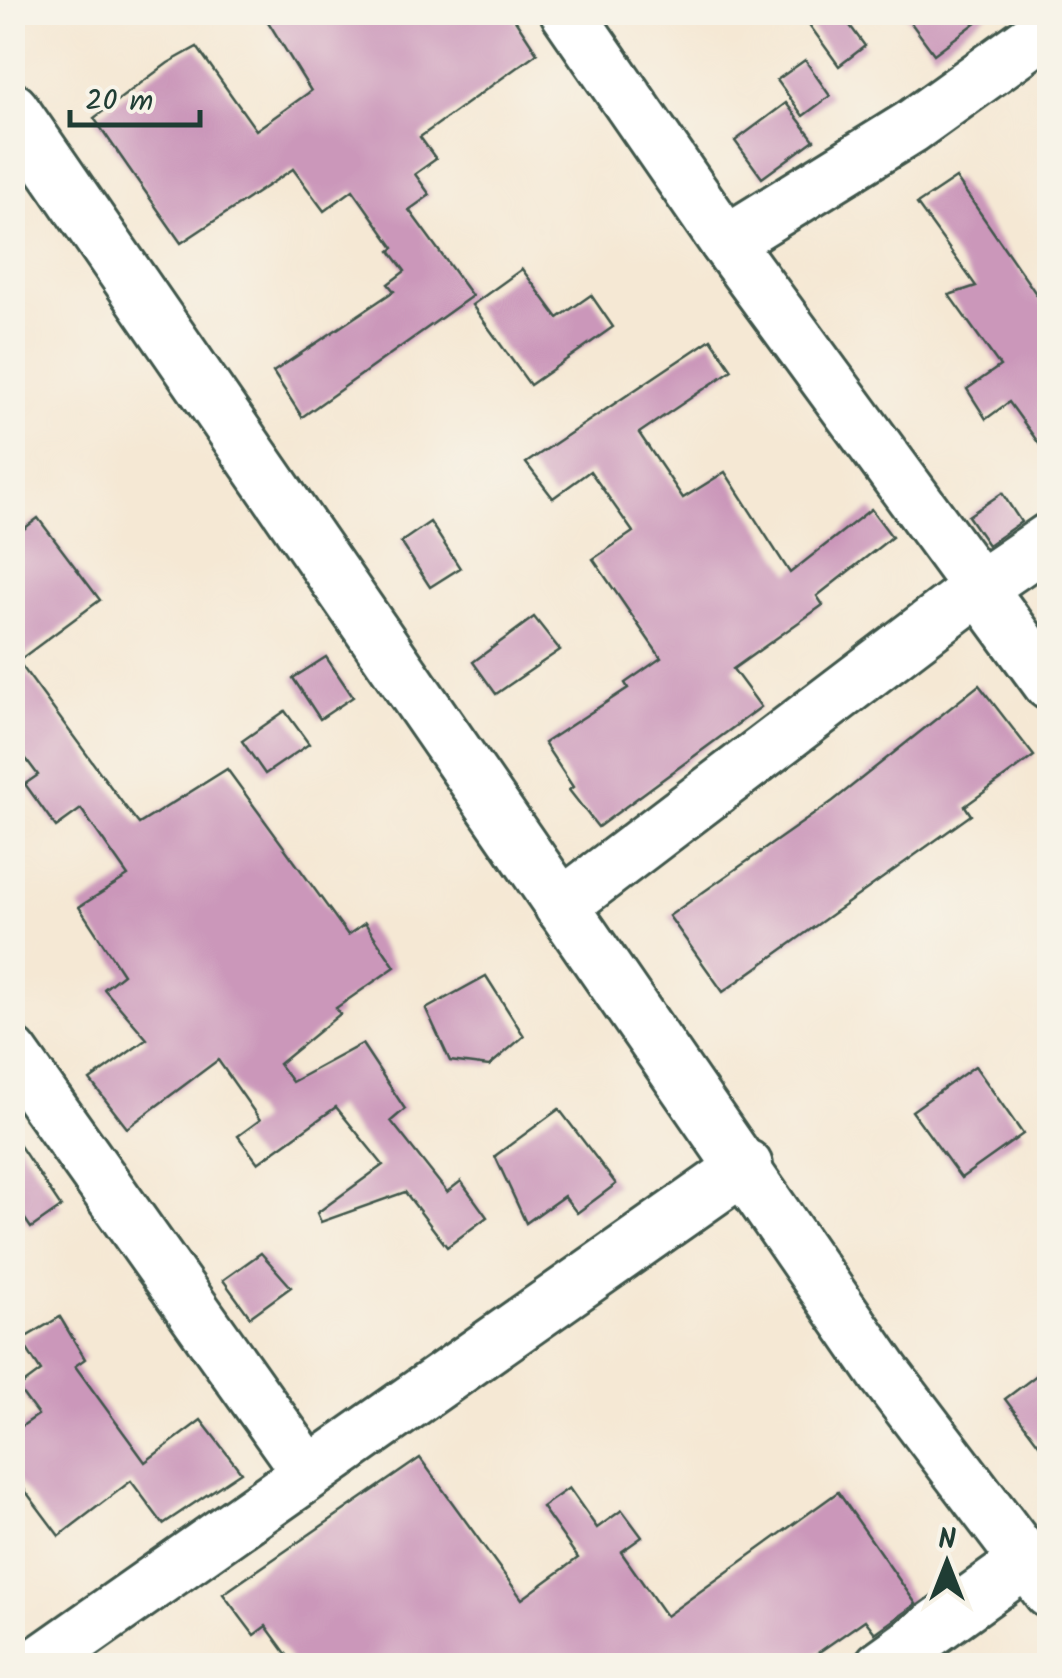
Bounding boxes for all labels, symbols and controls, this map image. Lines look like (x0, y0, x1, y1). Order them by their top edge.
scale bar (70, 65, 200, 127)
text: 20 m (85, 78, 153, 126)
north arrow (897, 1513, 997, 1613)
text: N (938, 1518, 956, 1563)

